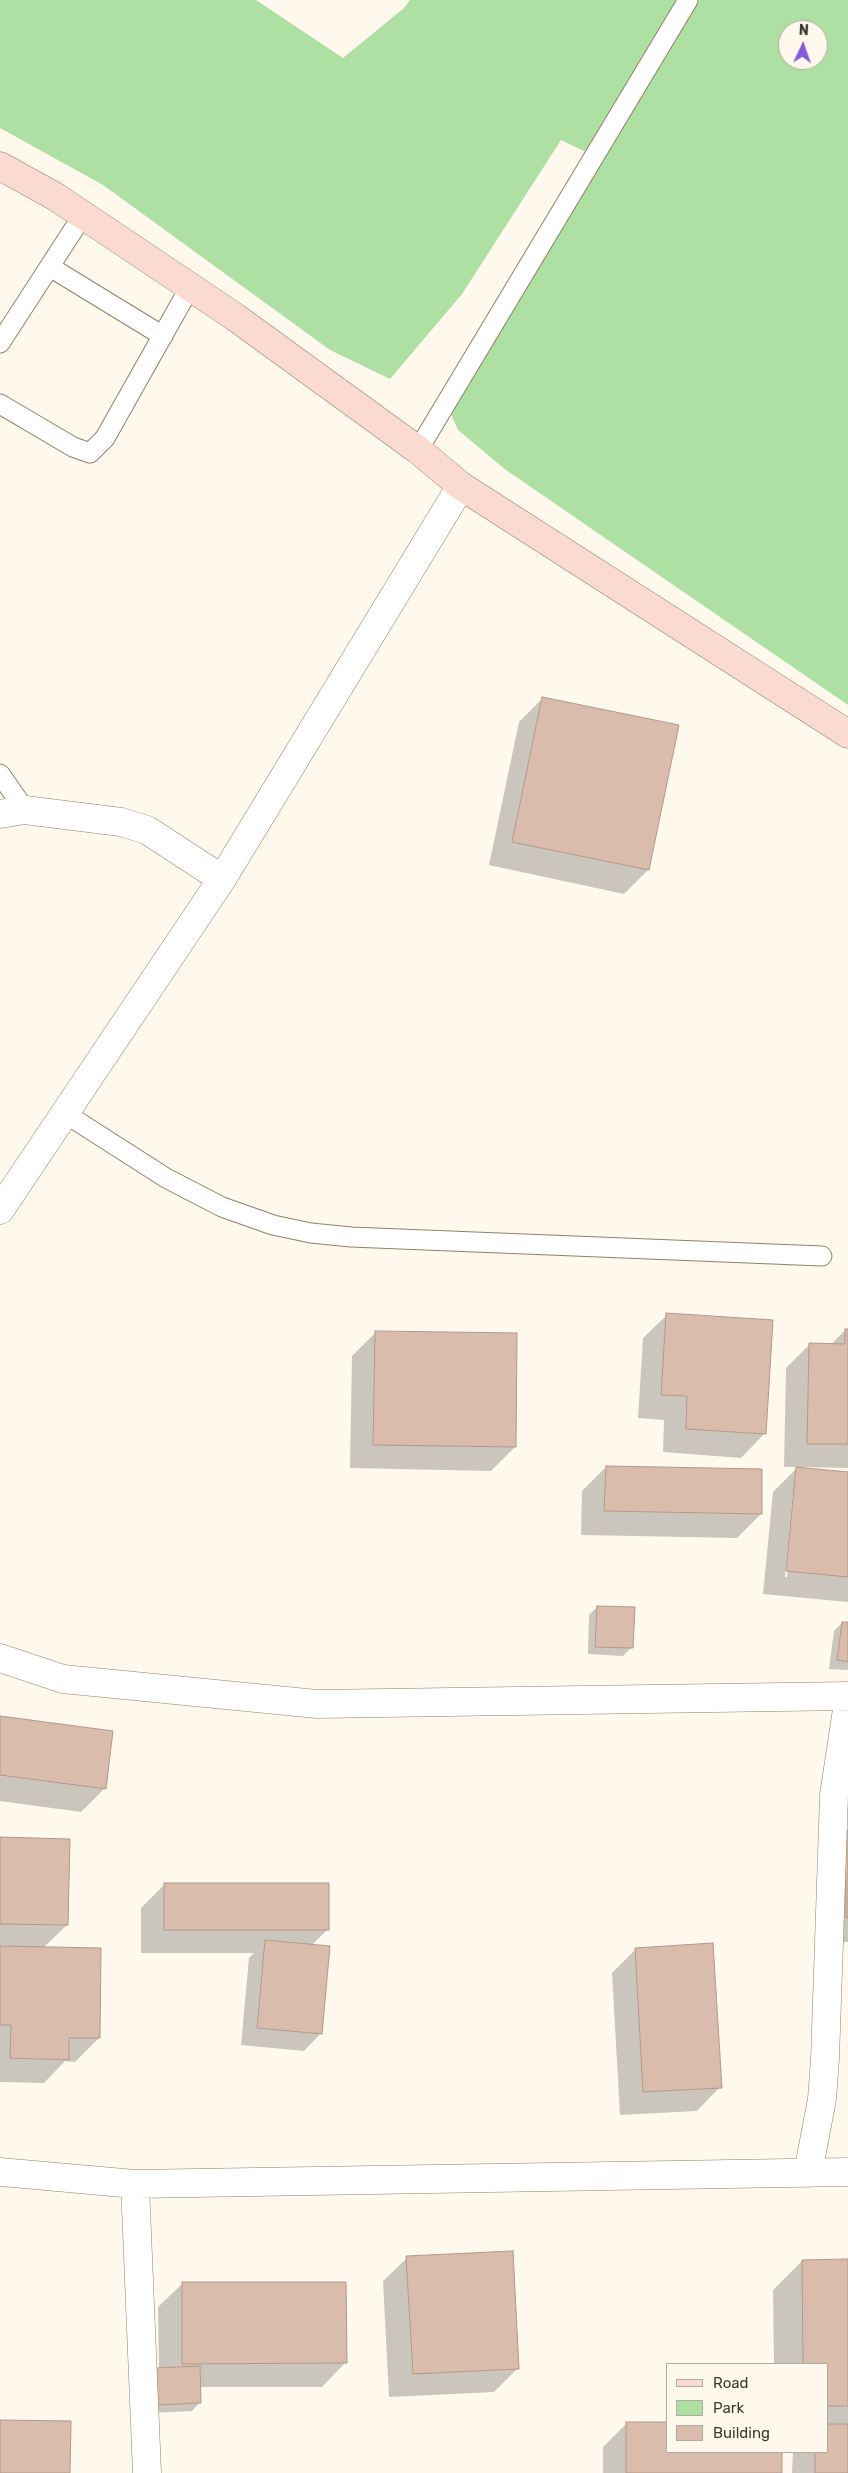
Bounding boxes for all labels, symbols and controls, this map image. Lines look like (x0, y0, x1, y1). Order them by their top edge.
north arrow (778, 20, 828, 70)
text: N (798, 22, 809, 39)
legend (666, 2363, 828, 2453)
text: Road (713, 2374, 749, 2392)
text: Park (713, 2399, 744, 2417)
text: Building (713, 2424, 770, 2442)

